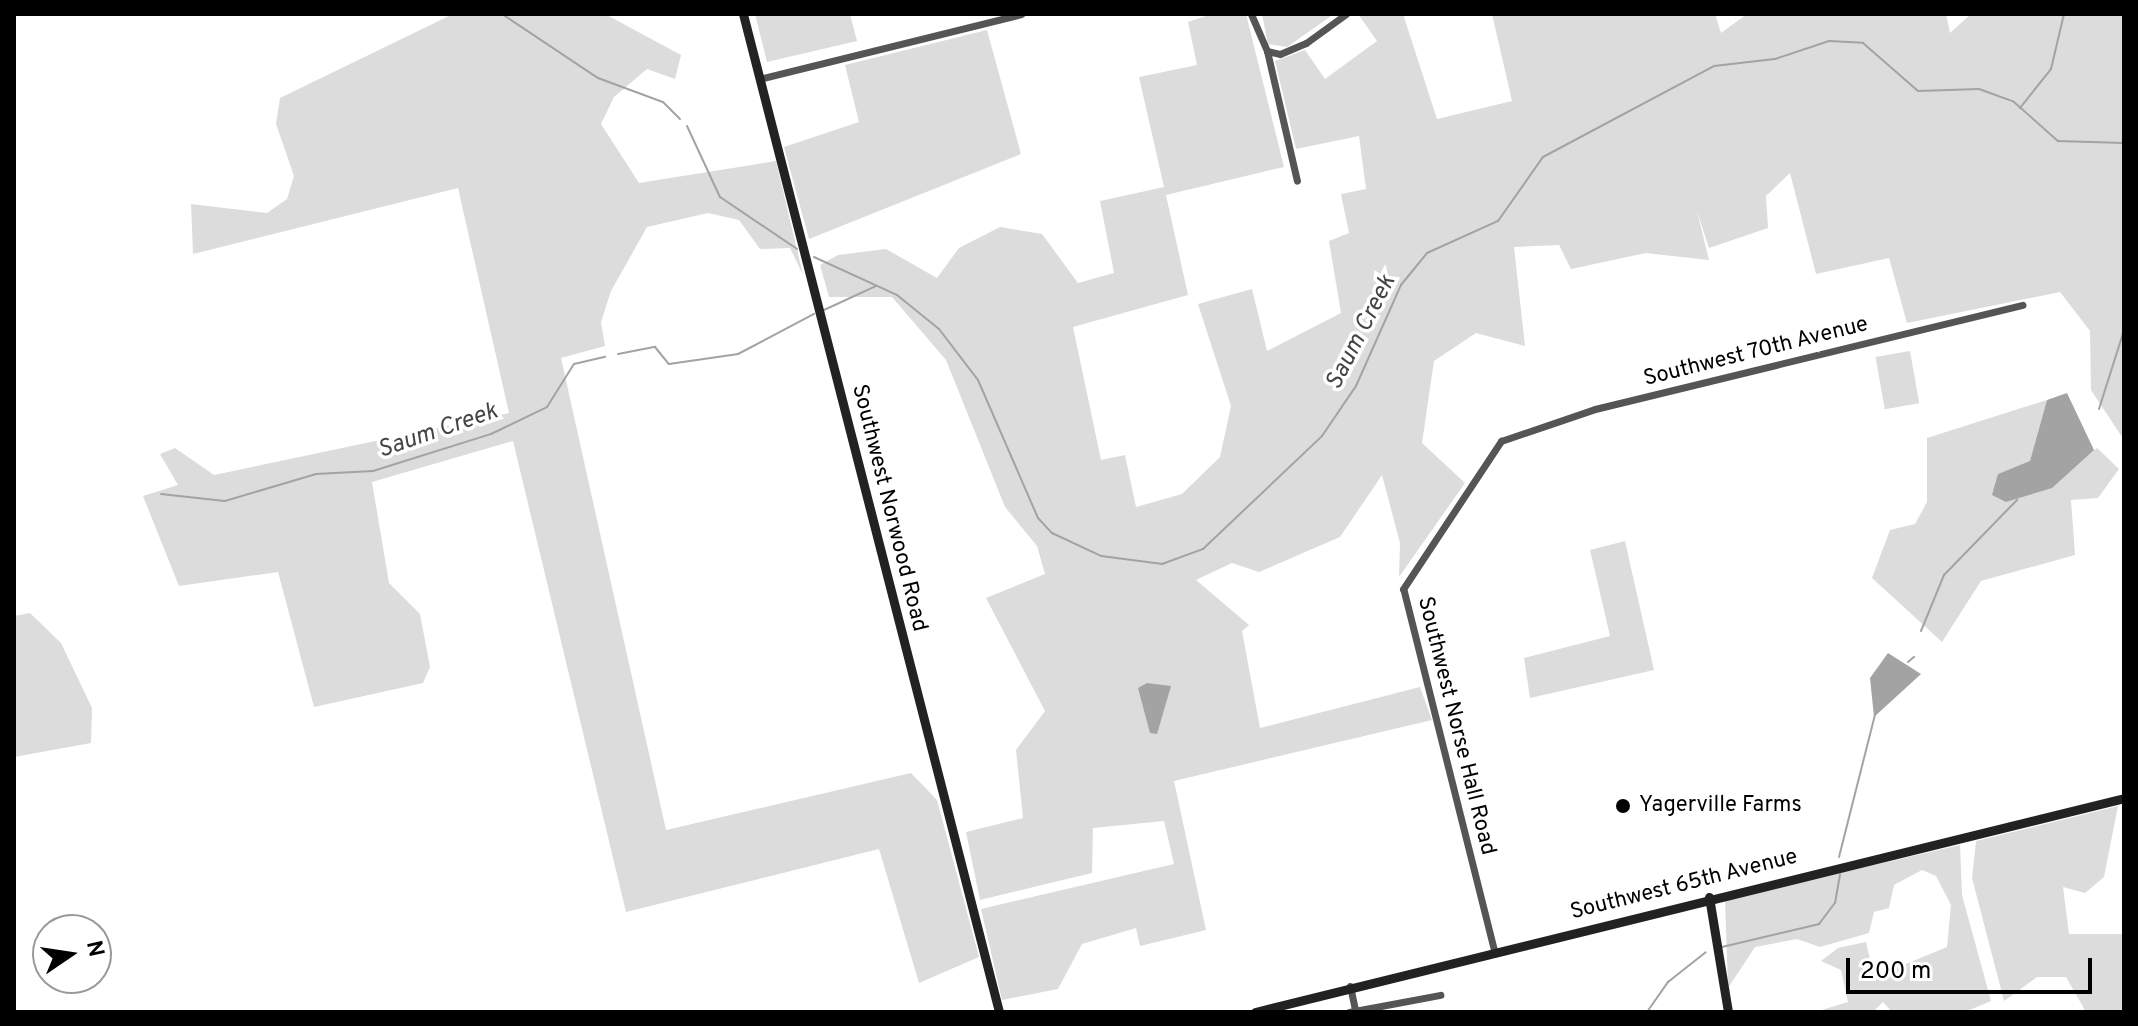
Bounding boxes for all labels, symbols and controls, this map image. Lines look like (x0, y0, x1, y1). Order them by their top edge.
water label: Saum Creek (1321, 271, 1403, 395)
street label: Southwest 70th Avenue (1640, 311, 1872, 393)
street label: Southwest Norwood Road (845, 382, 933, 634)
water label: Saum Creek (374, 398, 502, 466)
street label: Southwest Norse Hall Road (1411, 594, 1501, 858)
place label: Yagerville Farms (1639, 793, 1802, 819)
marker: Yagerville Farms (1614, 797, 1632, 815)
street label: Southwest 65th Avenue (1567, 844, 1801, 926)
north arrow (32, 914, 112, 994)
text: N (79, 938, 109, 960)
scale bar (1850, 942, 2096, 992)
text: 200 m (1860, 957, 1931, 987)

